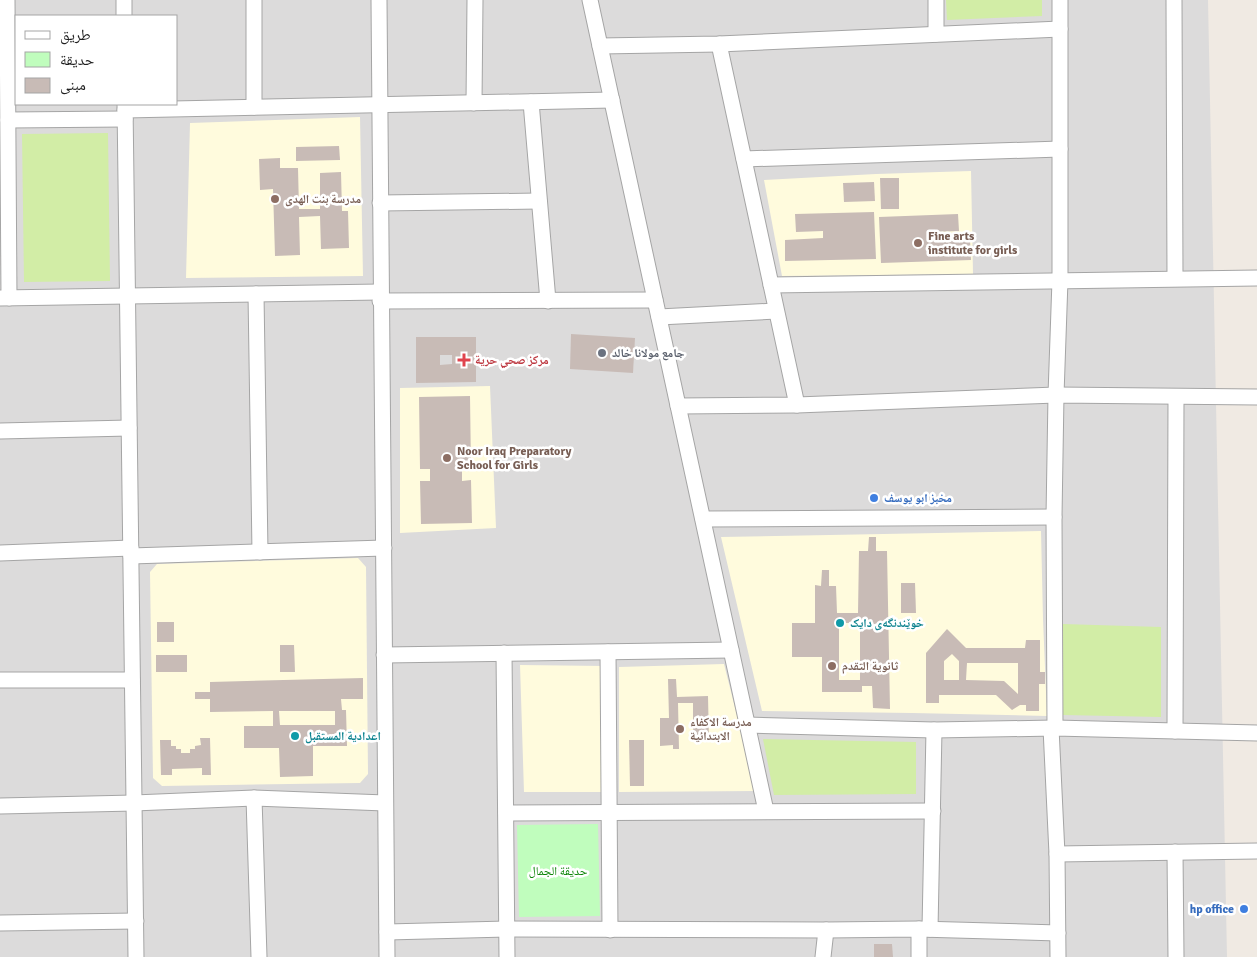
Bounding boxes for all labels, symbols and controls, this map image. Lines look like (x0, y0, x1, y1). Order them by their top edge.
legend (15, 15, 178, 105)
text: طريق (60, 26, 91, 45)
text: حديقة (60, 51, 95, 69)
text: مبنى (60, 76, 86, 95)
place label: مدرسة بنت الهدی (285, 192, 361, 207)
marker: مدرسة بنت الهدی (269, 193, 281, 205)
place label: Fine arts institute for girls (928, 229, 1018, 258)
marker: Fine arts institute for girls (912, 237, 924, 249)
place label: جامع مولانا خالد (612, 346, 685, 361)
marker: جامع مولانا خالد (596, 347, 608, 359)
marker: مركز صحي حرية (457, 353, 471, 367)
place label: مركز صحي حرية (475, 353, 549, 369)
place label: Noor Iraq Preparatory School for Girls (457, 444, 572, 473)
marker: Noor Iraq Preparatory School for Girls (441, 452, 453, 464)
place label: مخبز ابو يوسف (884, 491, 952, 506)
marker: مخبز ابو يوسف (868, 492, 880, 504)
place label: خوێندنگەی دایک (850, 616, 924, 631)
marker: خوێندنگەی دایک (834, 617, 846, 629)
place label: ثانوية التقدم (842, 659, 899, 674)
marker: ثانوية التقدم (826, 660, 838, 672)
place label: مدرسة الاكفاء الابتدائية (690, 715, 752, 744)
marker: مدرسة الاكفاء الابتدائية (674, 723, 686, 735)
place label: اعدادية المستقبل (305, 729, 381, 744)
marker: اعدادية المستقبل (289, 730, 301, 742)
park label: حديقة الجمال (529, 864, 588, 879)
place label: hp office (1190, 902, 1234, 917)
marker: hp office (1238, 903, 1250, 915)

